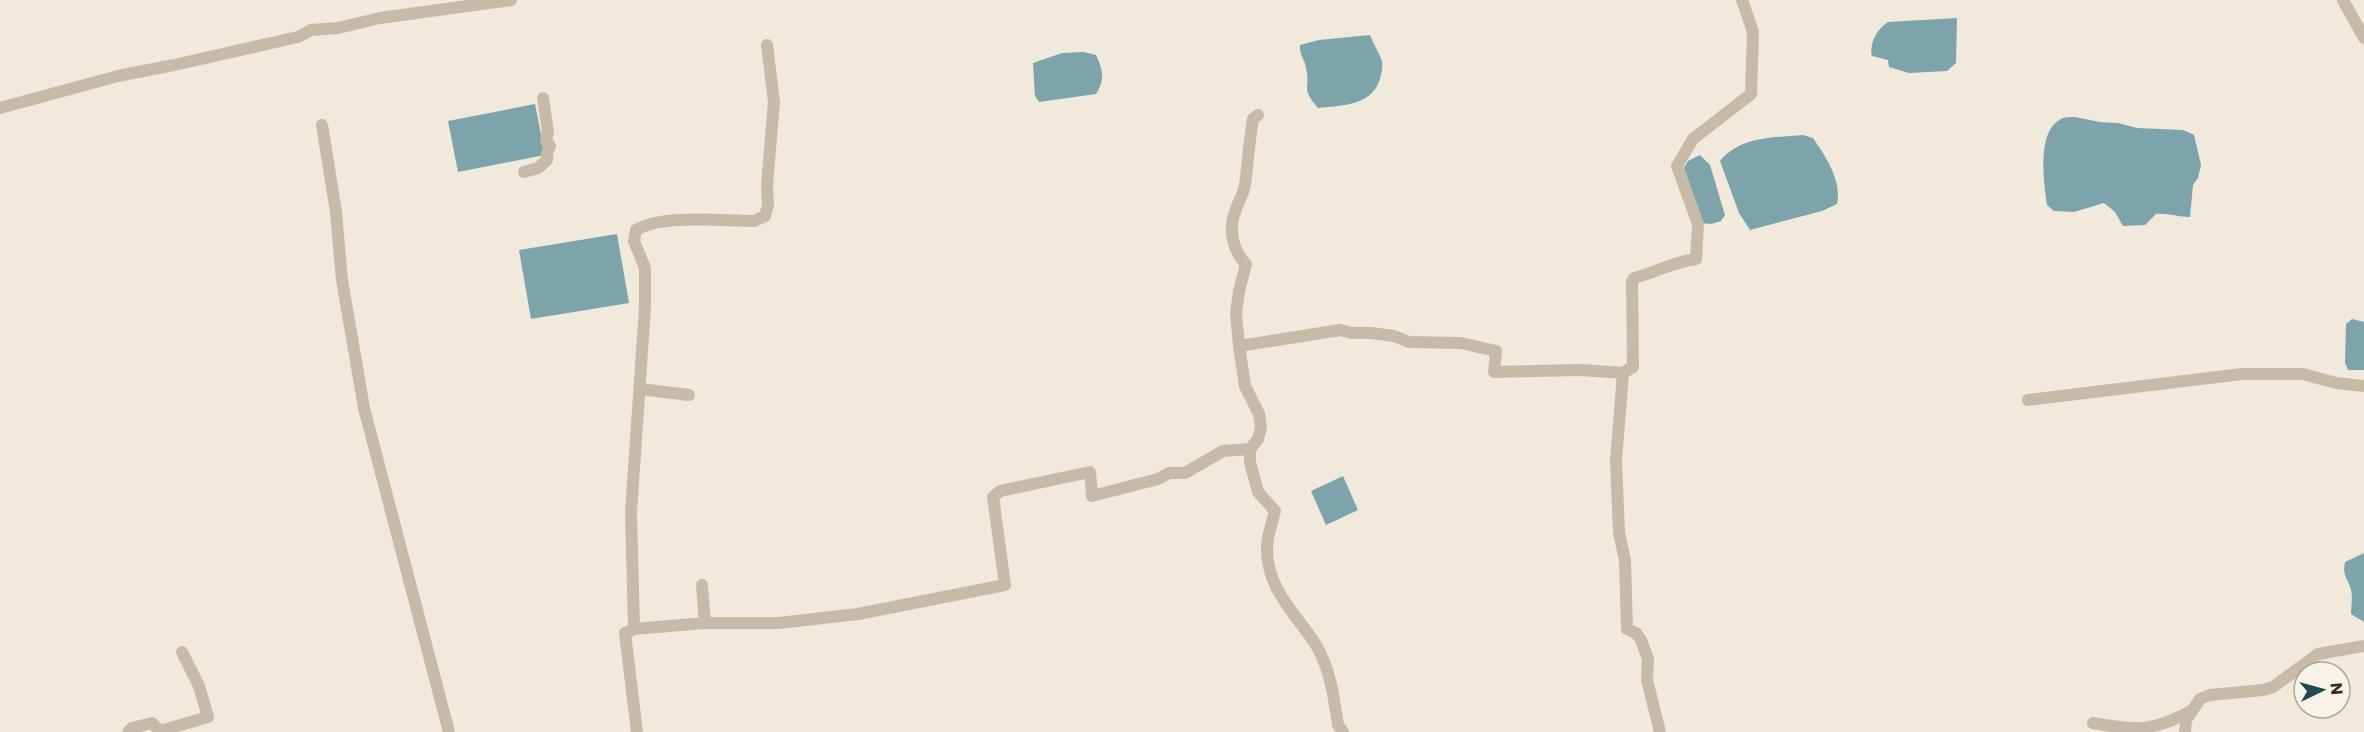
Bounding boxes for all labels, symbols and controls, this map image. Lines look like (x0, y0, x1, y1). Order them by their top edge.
north arrow (2292, 660, 2352, 720)
text: N (2324, 682, 2348, 696)

